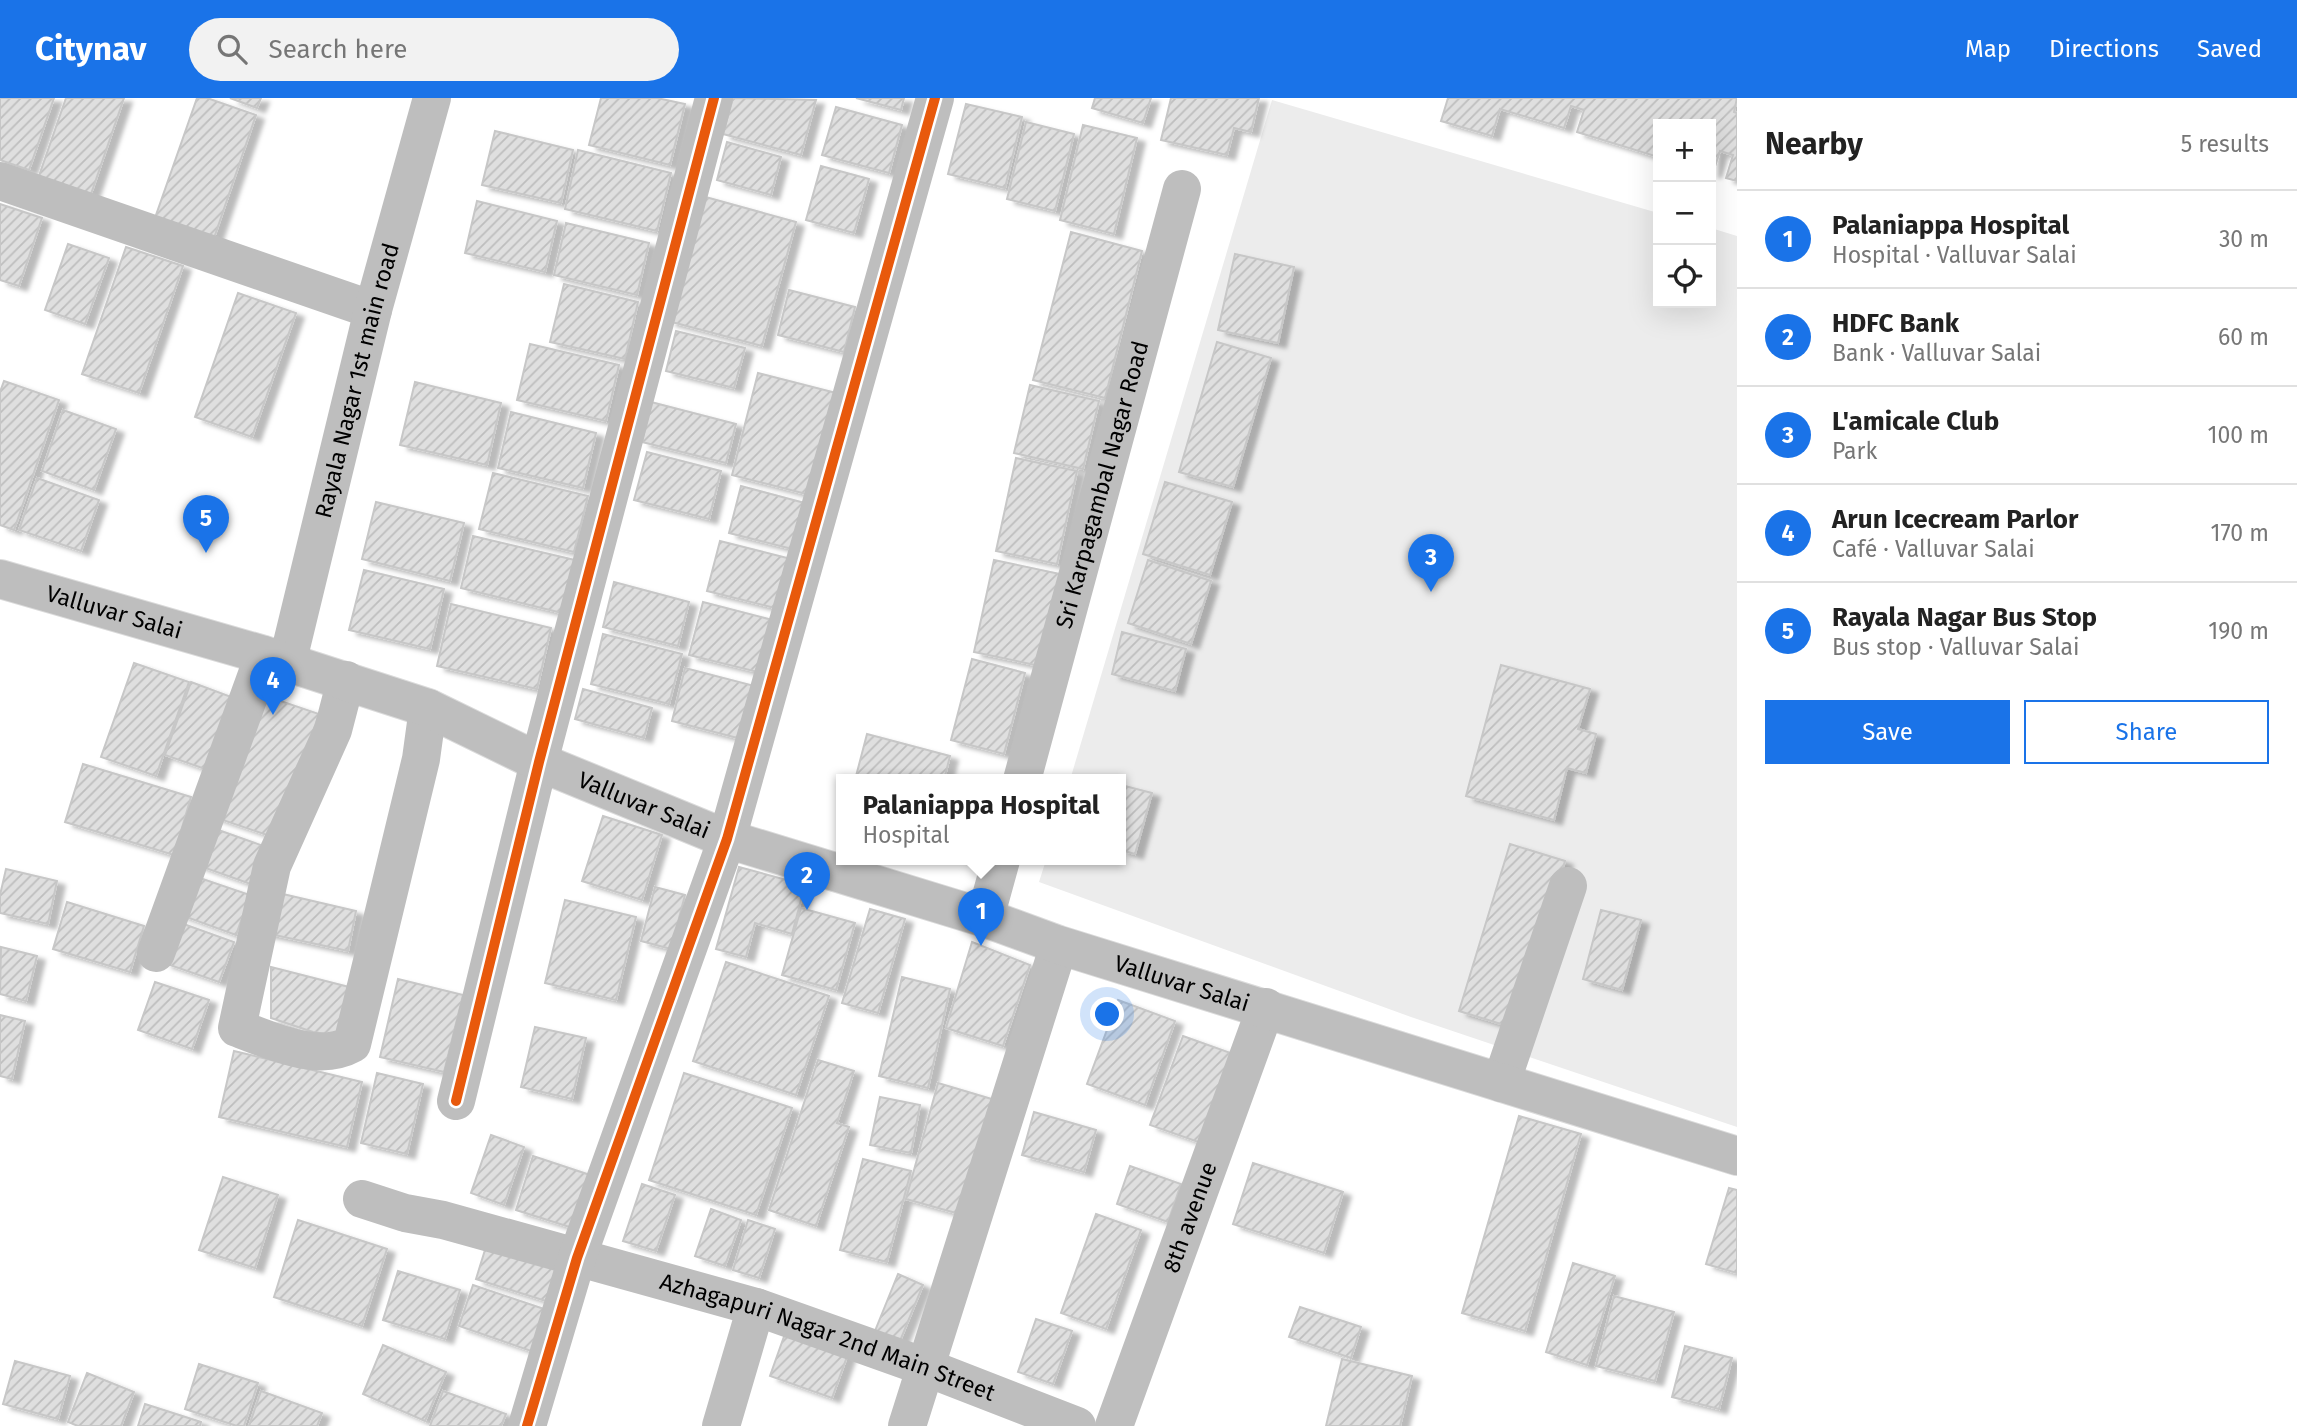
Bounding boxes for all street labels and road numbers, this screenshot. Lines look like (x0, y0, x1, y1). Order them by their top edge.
street label: Rayala Nagar 1st main road (309, 240, 405, 521)
street label: Sri Karpagambal Nagar Road (1050, 338, 1154, 632)
street label: Valluvar Salai (43, 579, 186, 645)
street label: Valluvar Salai (574, 766, 714, 845)
street label: Valluvar Salai (1111, 949, 1253, 1017)
street label: 8th avenue (1157, 1158, 1223, 1277)
street label: Azhagapuri Nagar 2nd Main Street (657, 1267, 1000, 1407)

